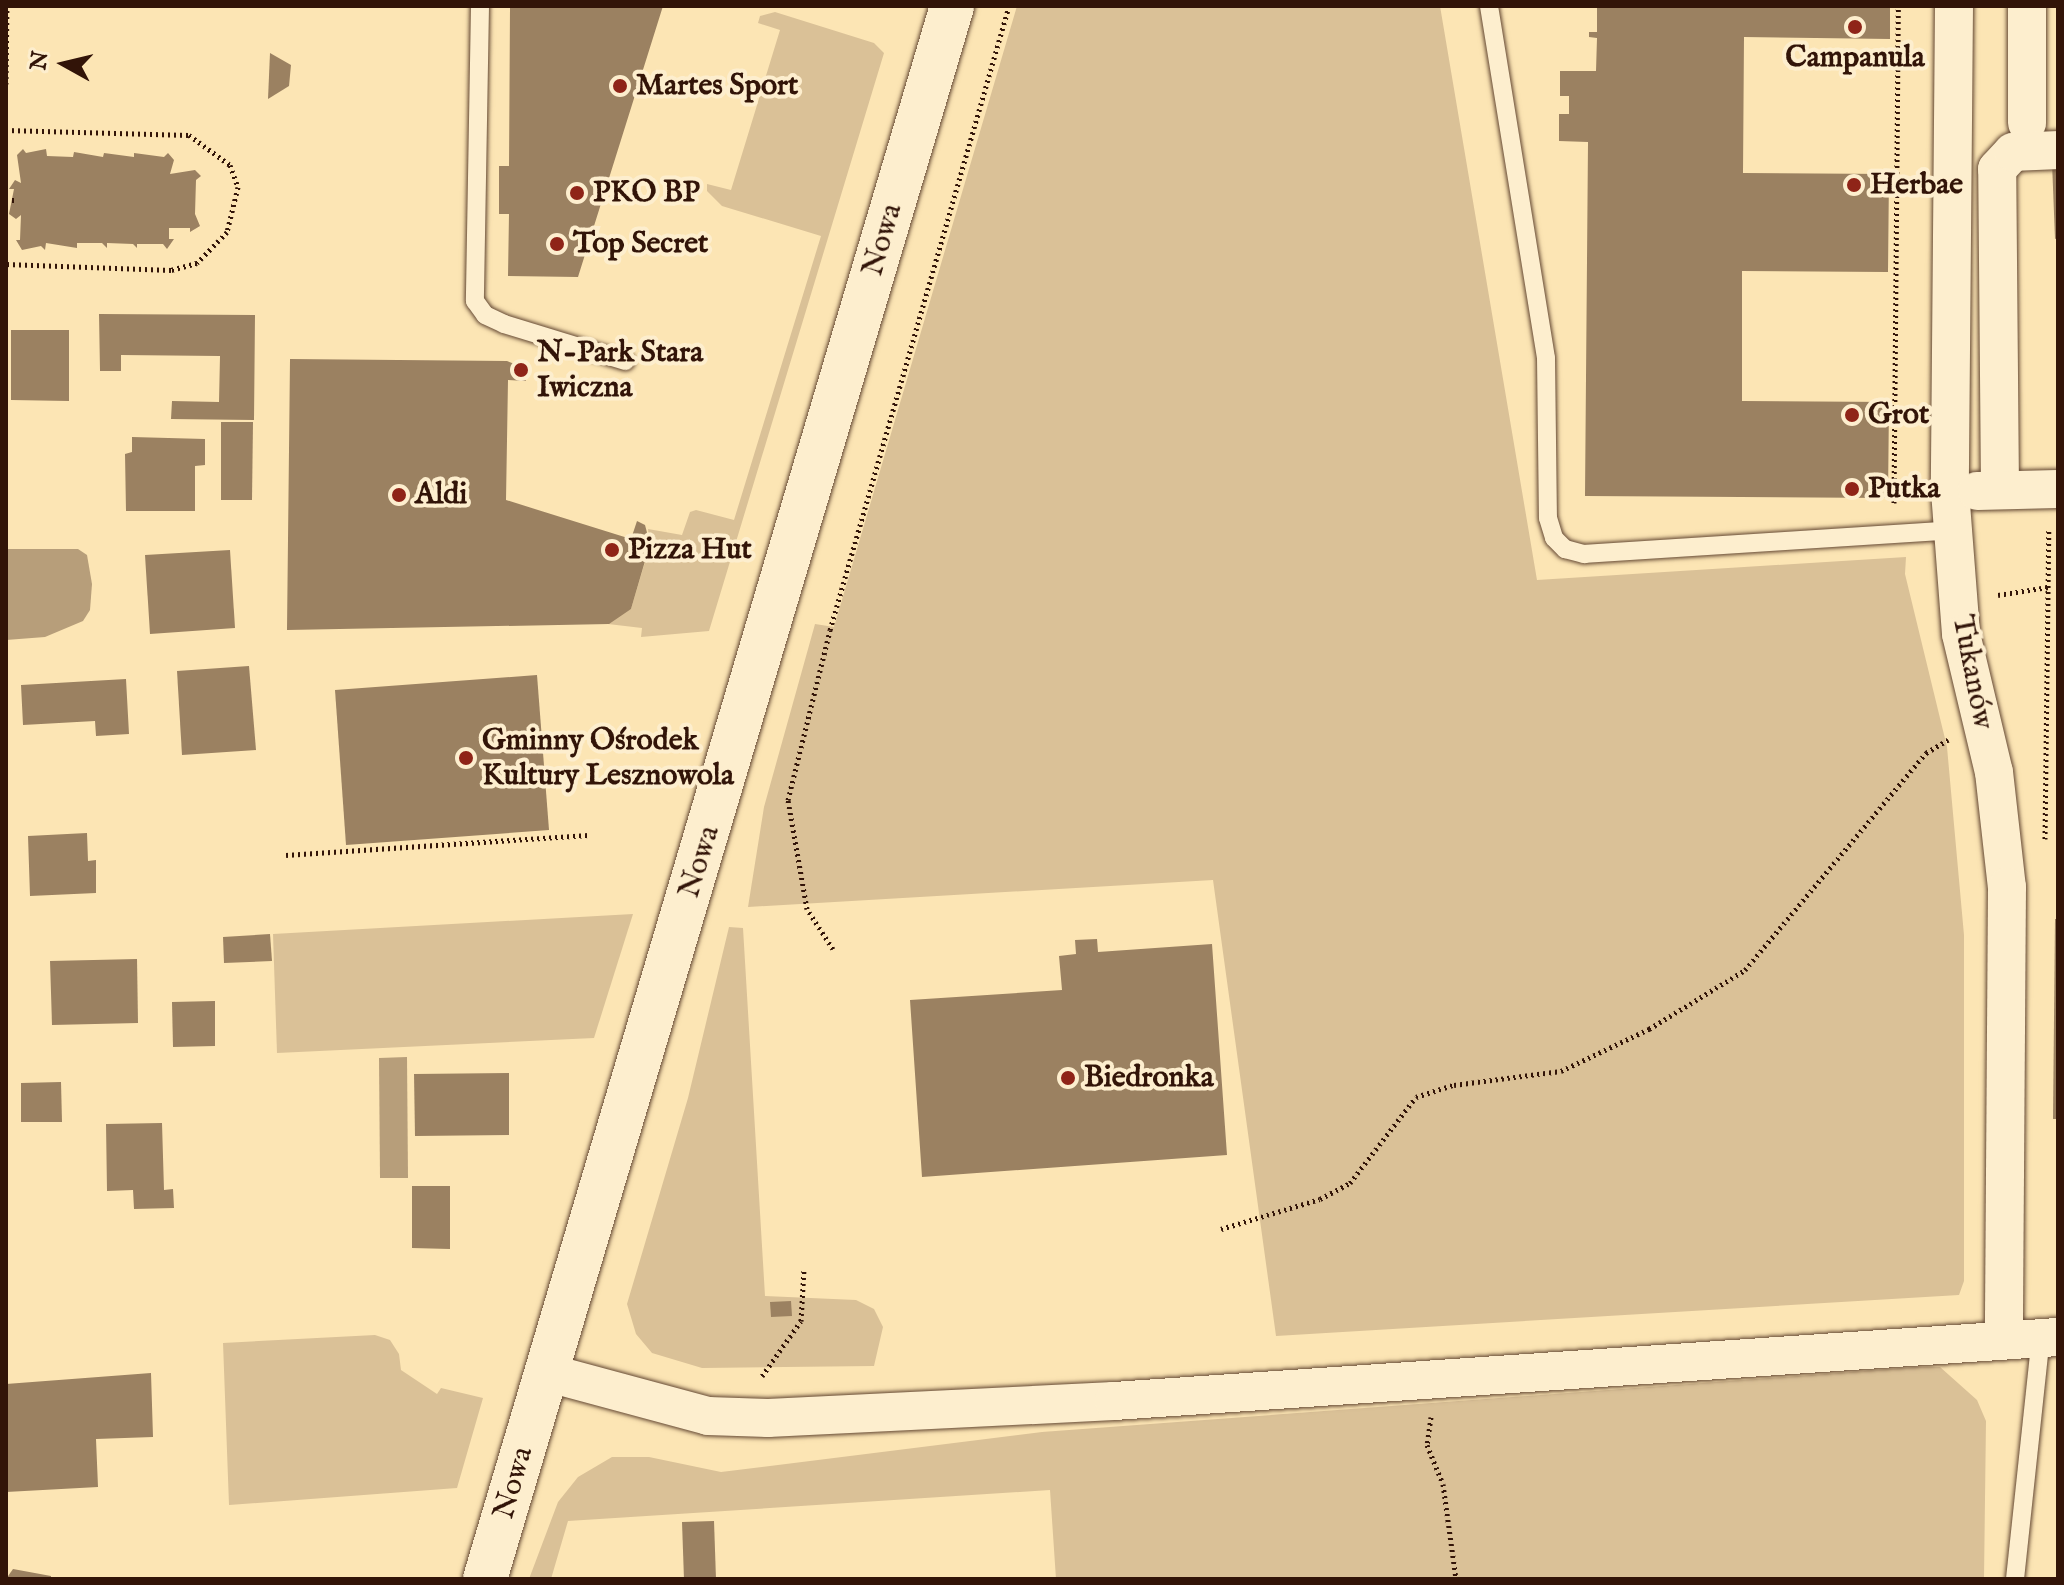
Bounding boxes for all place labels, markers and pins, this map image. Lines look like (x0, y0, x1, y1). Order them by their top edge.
marker: Campanula (1846, 18, 1864, 36)
place label: Campanula (1785, 40, 1925, 76)
place label: Martes Sport (636, 68, 798, 104)
marker: Martes Sport (611, 77, 629, 95)
place label: Herbae (1870, 167, 1963, 203)
place label: PKO BP (593, 175, 700, 211)
marker: Herbae (1845, 176, 1863, 194)
marker: PKO BP (568, 184, 586, 202)
place label: Top Secret (573, 226, 708, 262)
marker: Top Secret (548, 235, 566, 253)
place label: N-Park Stara Iwiczna (537, 335, 703, 406)
marker: N-Park Stara Iwiczna (512, 361, 530, 379)
place label: Grot (1868, 397, 1929, 433)
marker: Grot (1843, 406, 1861, 424)
place label: Putka (1868, 471, 1940, 507)
place label: Aldi (415, 477, 467, 513)
marker: Putka (1843, 480, 1861, 498)
marker: Aldi (390, 486, 408, 504)
place label: Pizza Hut (628, 532, 752, 568)
marker: Pizza Hut (603, 541, 621, 559)
place label: Gminny Ośrodek Kultury Lesznowola (482, 723, 734, 794)
marker: Gminny Ośrodek Kultury Lesznowola (457, 749, 475, 767)
place label: Biedronka (1084, 1060, 1214, 1096)
marker: Biedronka (1059, 1069, 1077, 1087)

